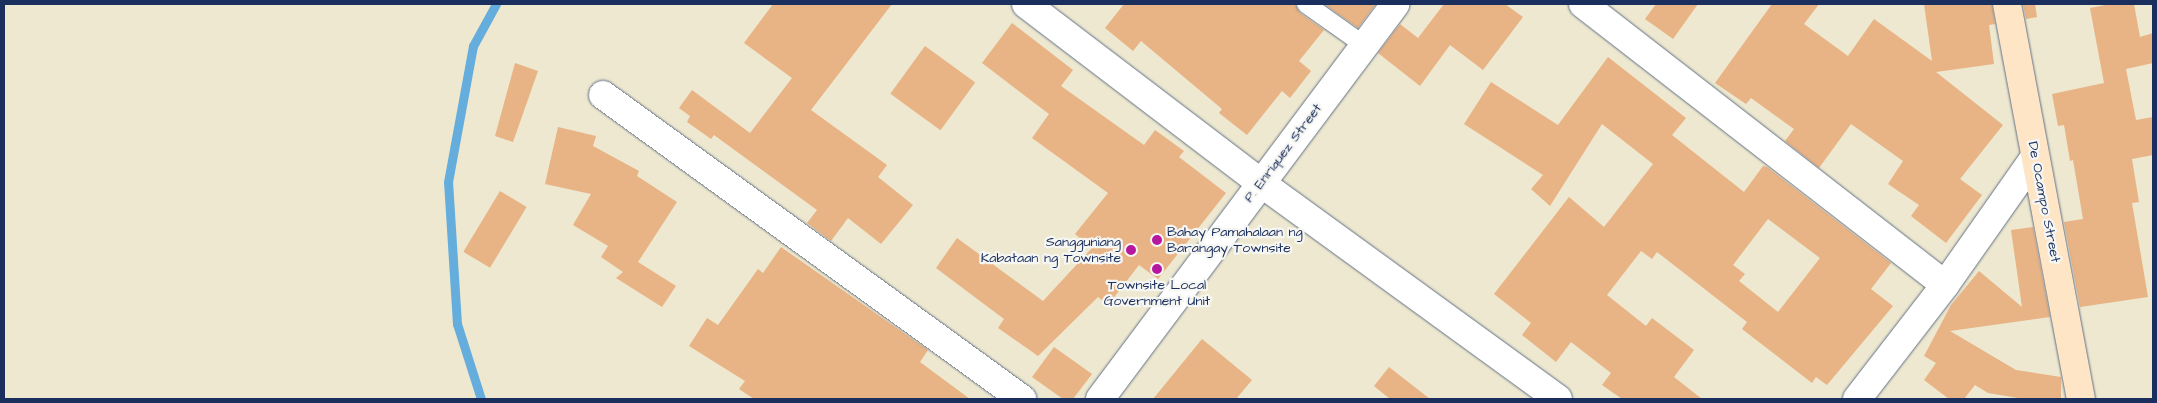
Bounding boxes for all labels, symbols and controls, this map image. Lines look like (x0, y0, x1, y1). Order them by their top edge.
street label: P. Enriquez Street (1240, 100, 1326, 206)
street label: De Ocampo Street (2024, 140, 2064, 264)
place label: Bahay Pamahalaan ng Barangay Townsite (1167, 224, 1303, 256)
place label: Sangguniang Kabataan ng Townsite (981, 234, 1121, 266)
marker: Bahay Pamahalaan ng Barangay Townsite (1151, 234, 1163, 246)
marker: Sangguniang Kabataan ng Townsite (1125, 244, 1137, 256)
marker: Townsite Local Government Unit (1151, 263, 1163, 275)
place label: Townsite Local Government Unit (1104, 277, 1210, 310)

